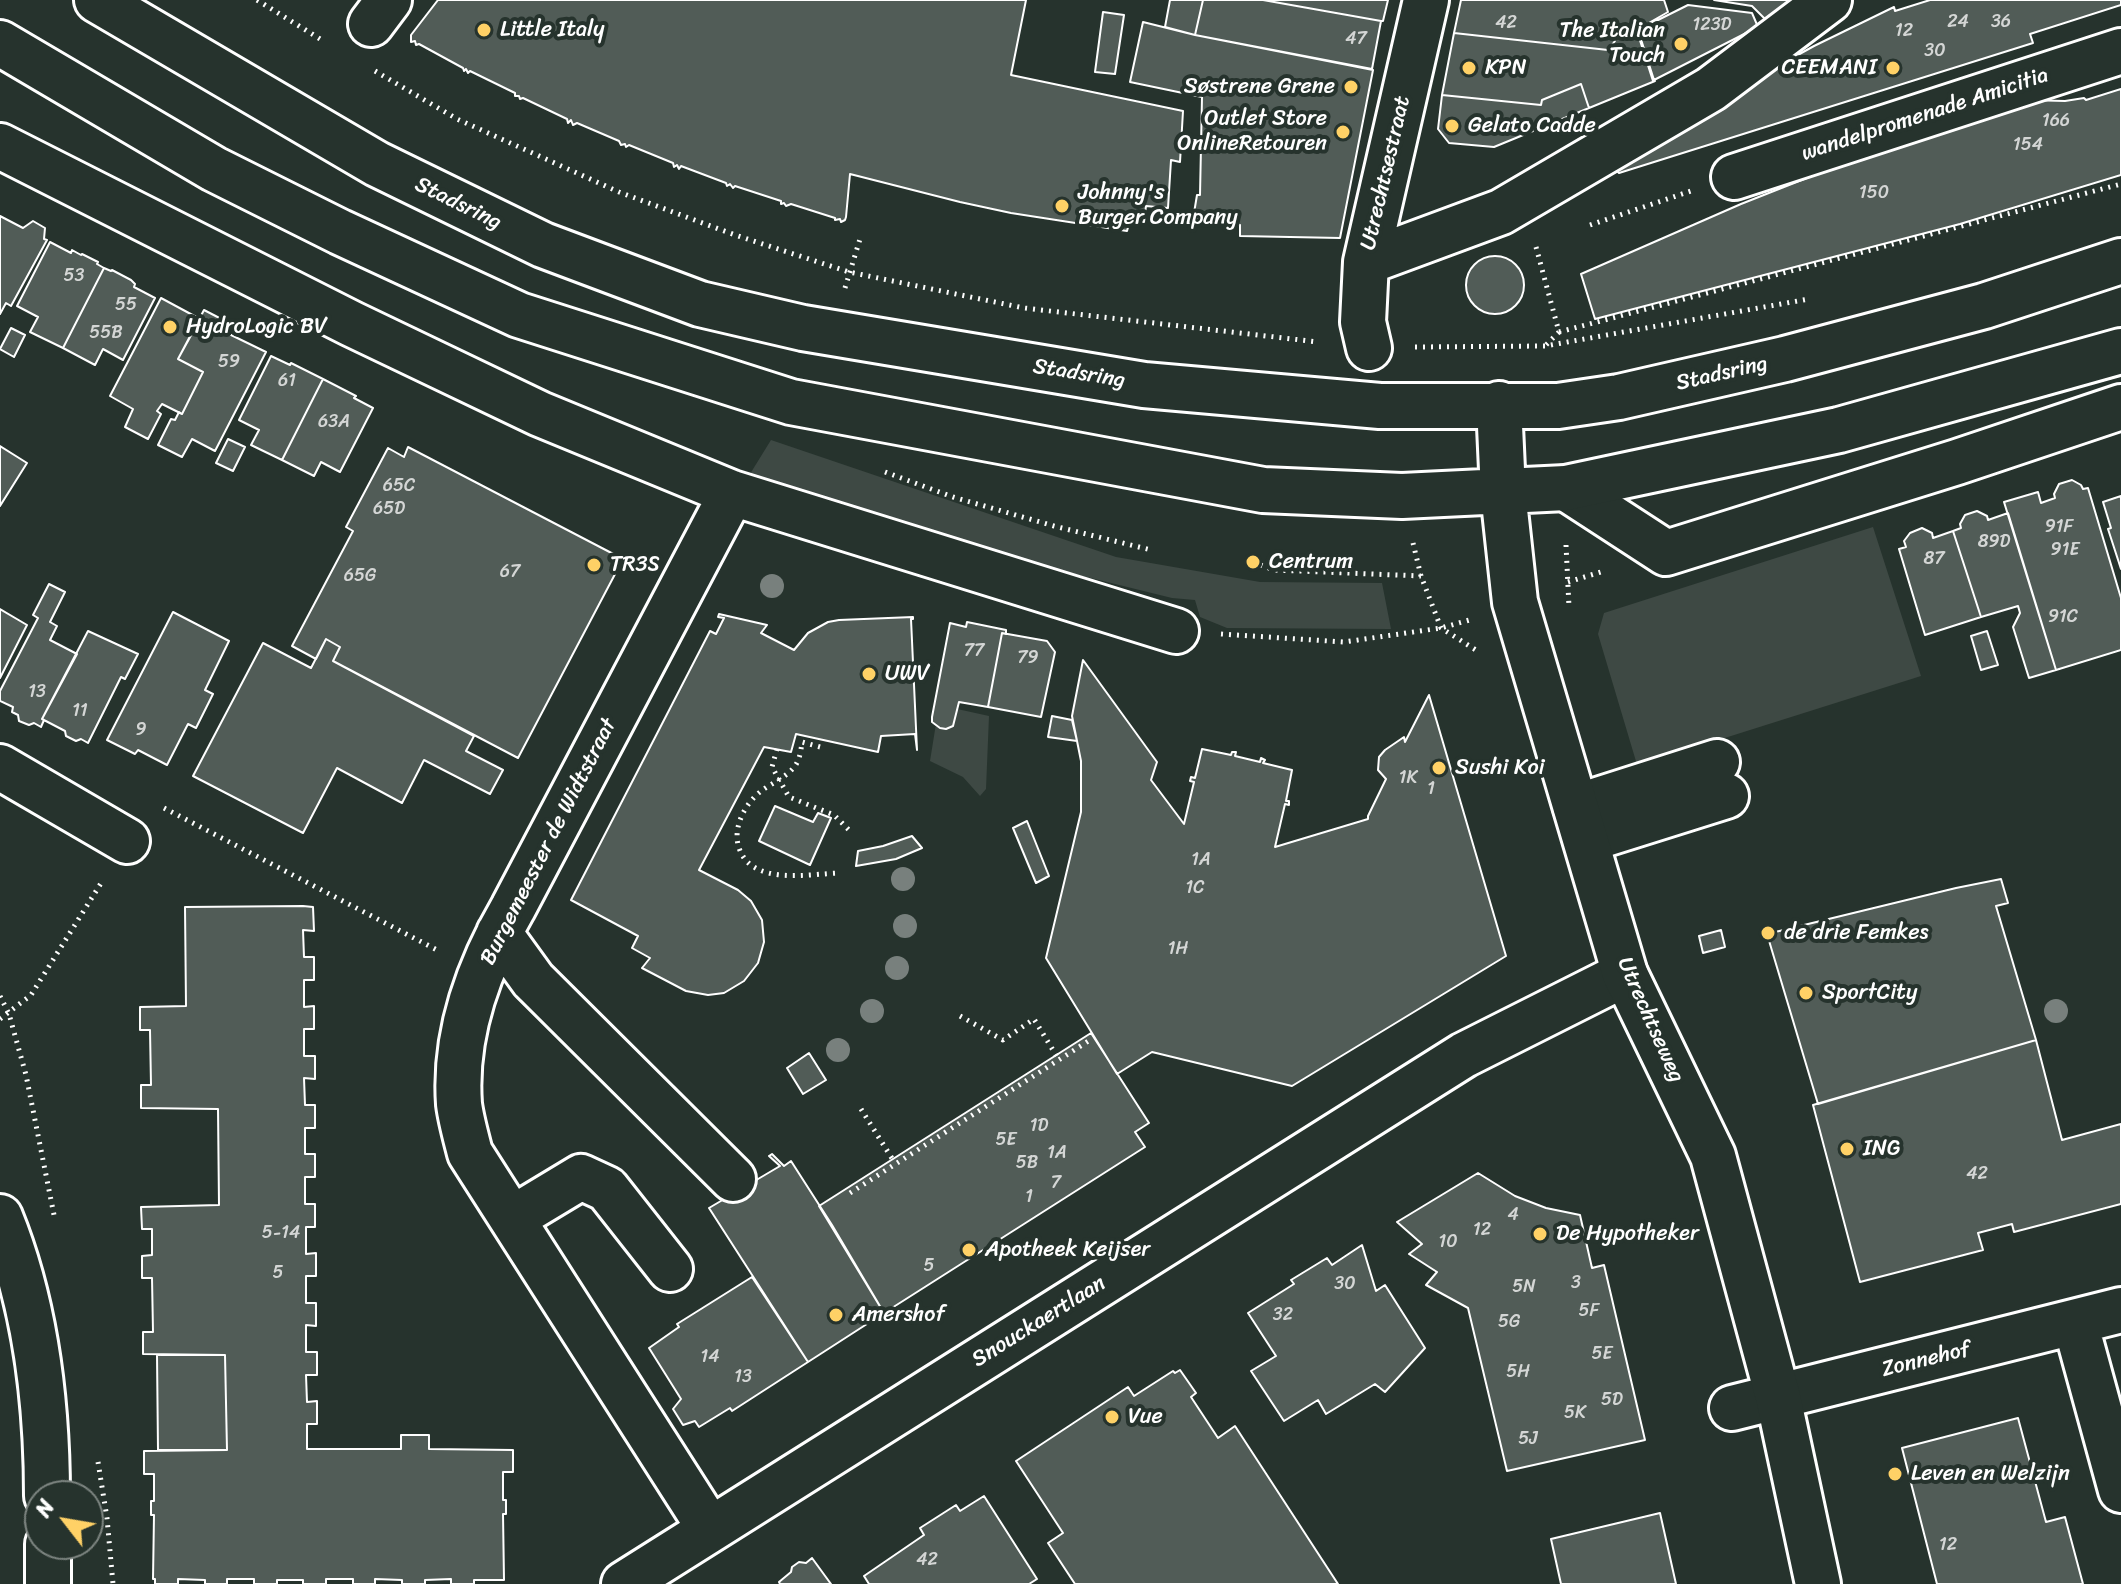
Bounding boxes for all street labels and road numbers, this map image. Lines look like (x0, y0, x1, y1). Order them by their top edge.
street label: wandelpromenade Amicitia (1798, 63, 2052, 167)
street label: Utrechtsestraat (1355, 93, 1417, 253)
street label: Stadsring (410, 172, 506, 236)
street label: Stadsring (1674, 351, 1770, 397)
street label: Stadsring (1031, 354, 1127, 394)
street label: Burgemeester de Widtstraat (475, 714, 623, 970)
street label: Utrechtseweg (1611, 953, 1689, 1087)
street label: Snouckaertlaan (967, 1270, 1111, 1374)
street label: Zonnehof (1879, 1336, 1973, 1384)

